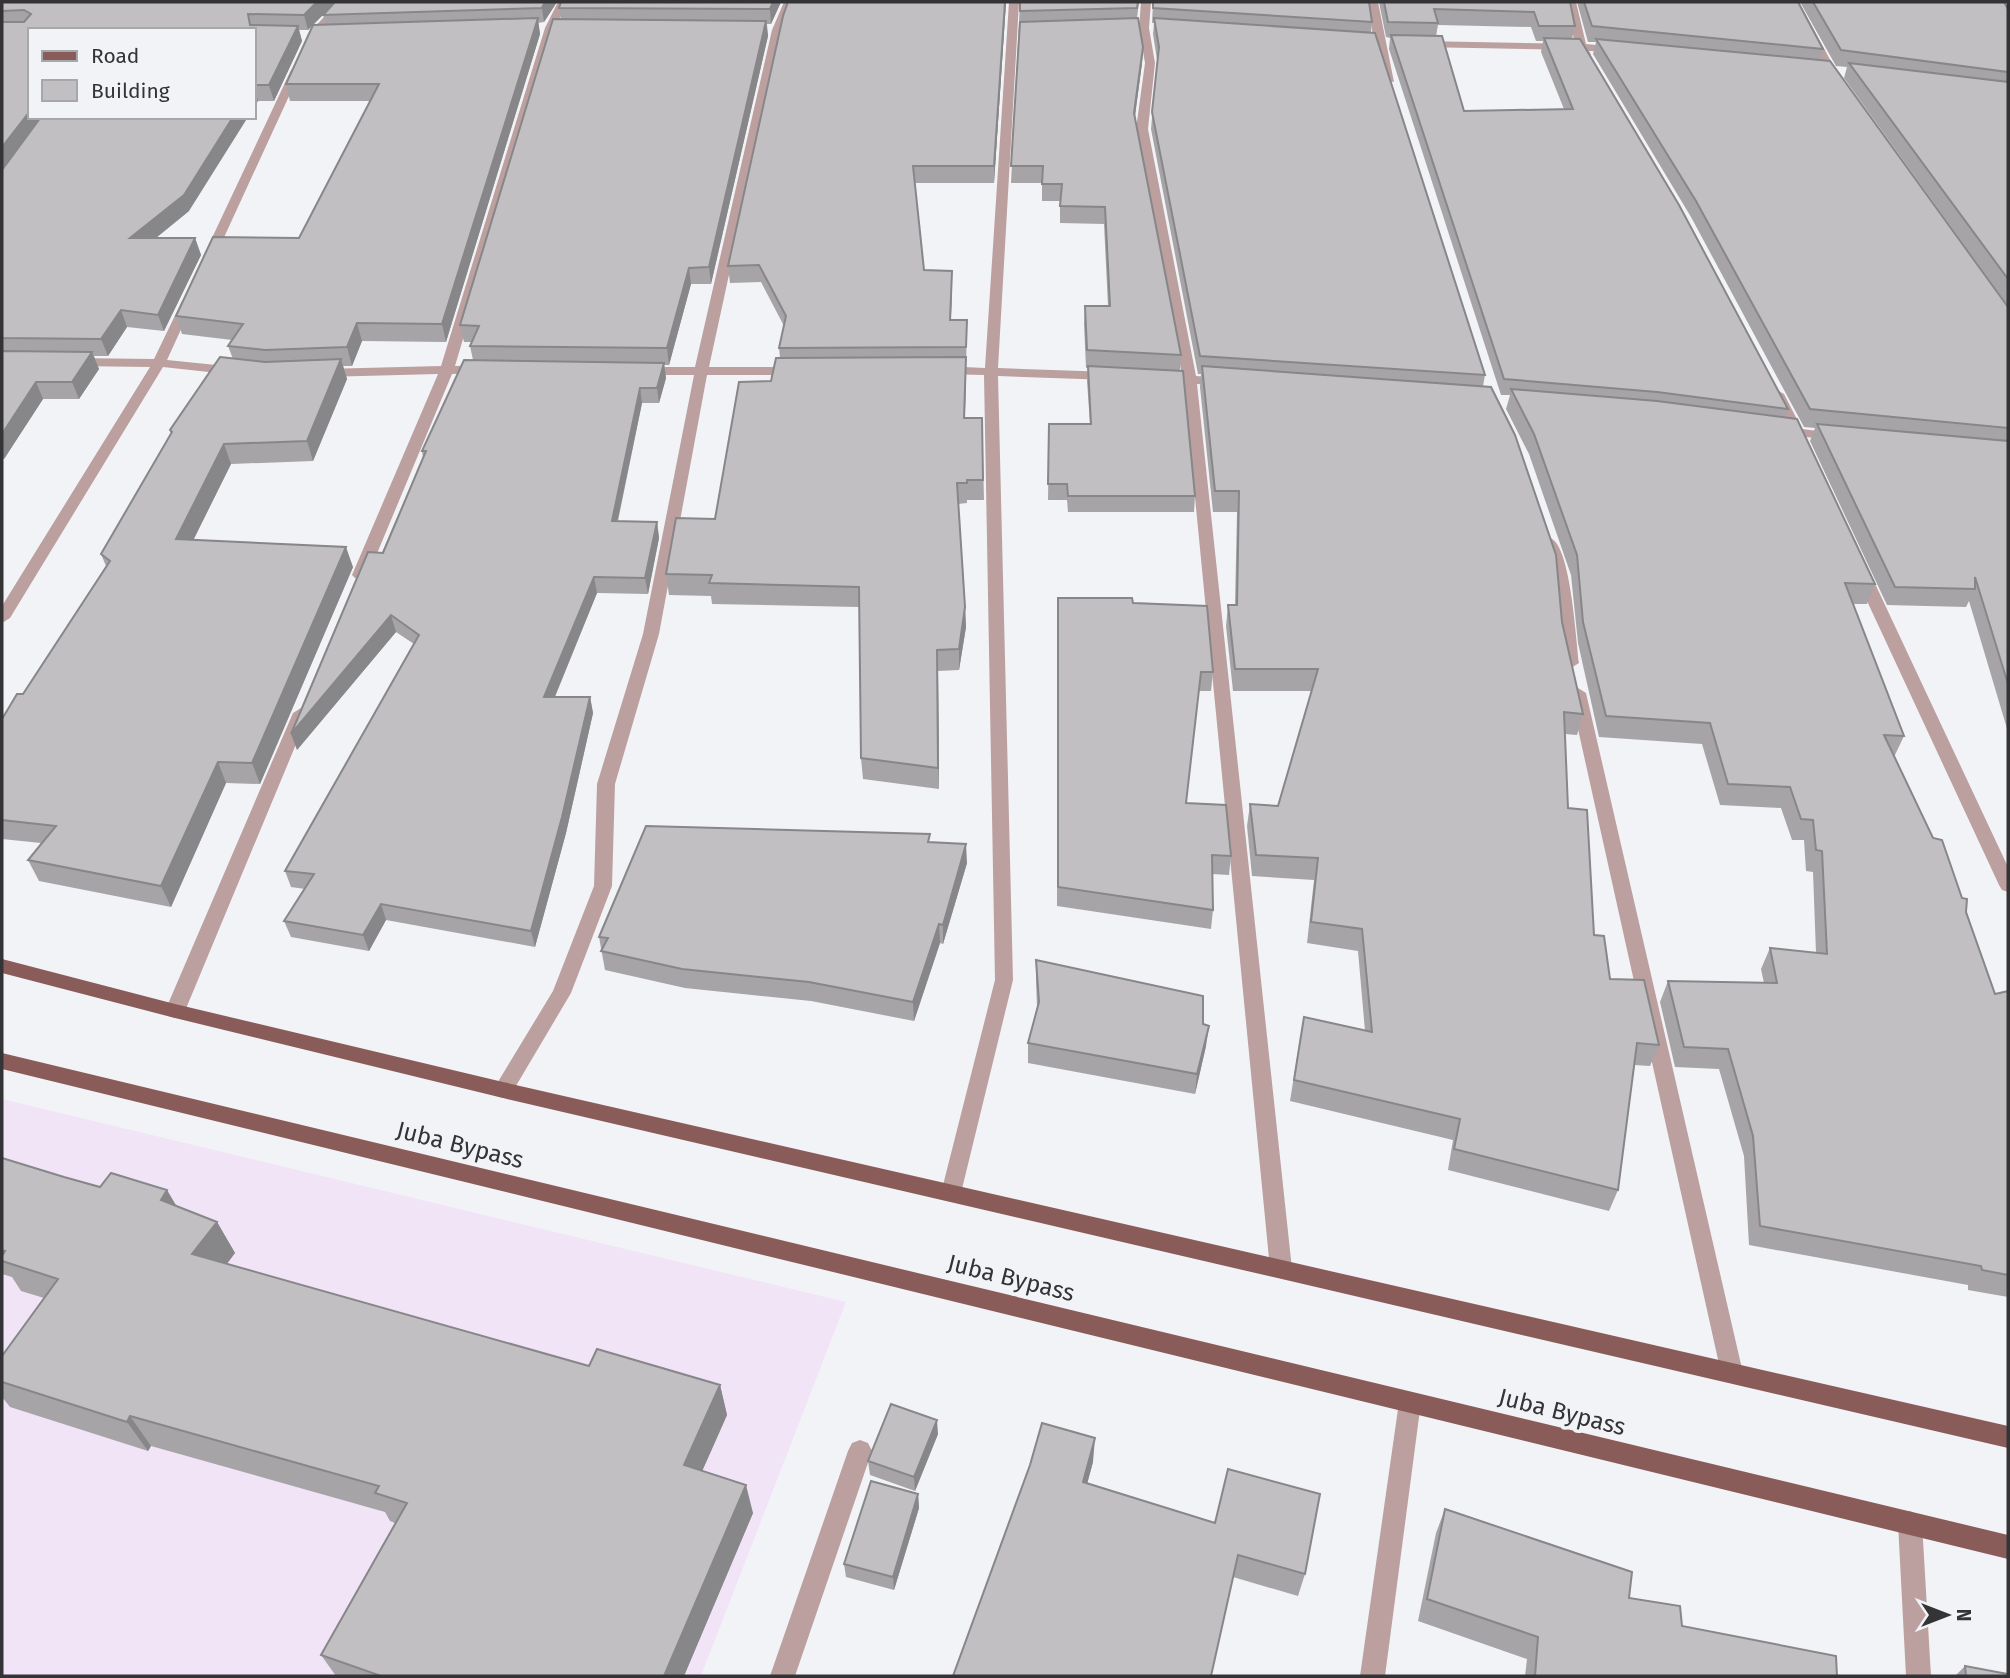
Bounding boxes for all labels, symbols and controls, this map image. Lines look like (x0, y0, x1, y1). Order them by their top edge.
legend (28, 28, 256, 119)
text: Road (91, 43, 139, 69)
text: Building (91, 78, 170, 104)
street label: Juba Bypass (393, 1116, 527, 1174)
street label: Juba Bypass (944, 1249, 1078, 1307)
street label: Juba Bypass (1495, 1383, 1629, 1441)
north arrow (1912, 1580, 1982, 1650)
text: N (1952, 1609, 1975, 1621)

